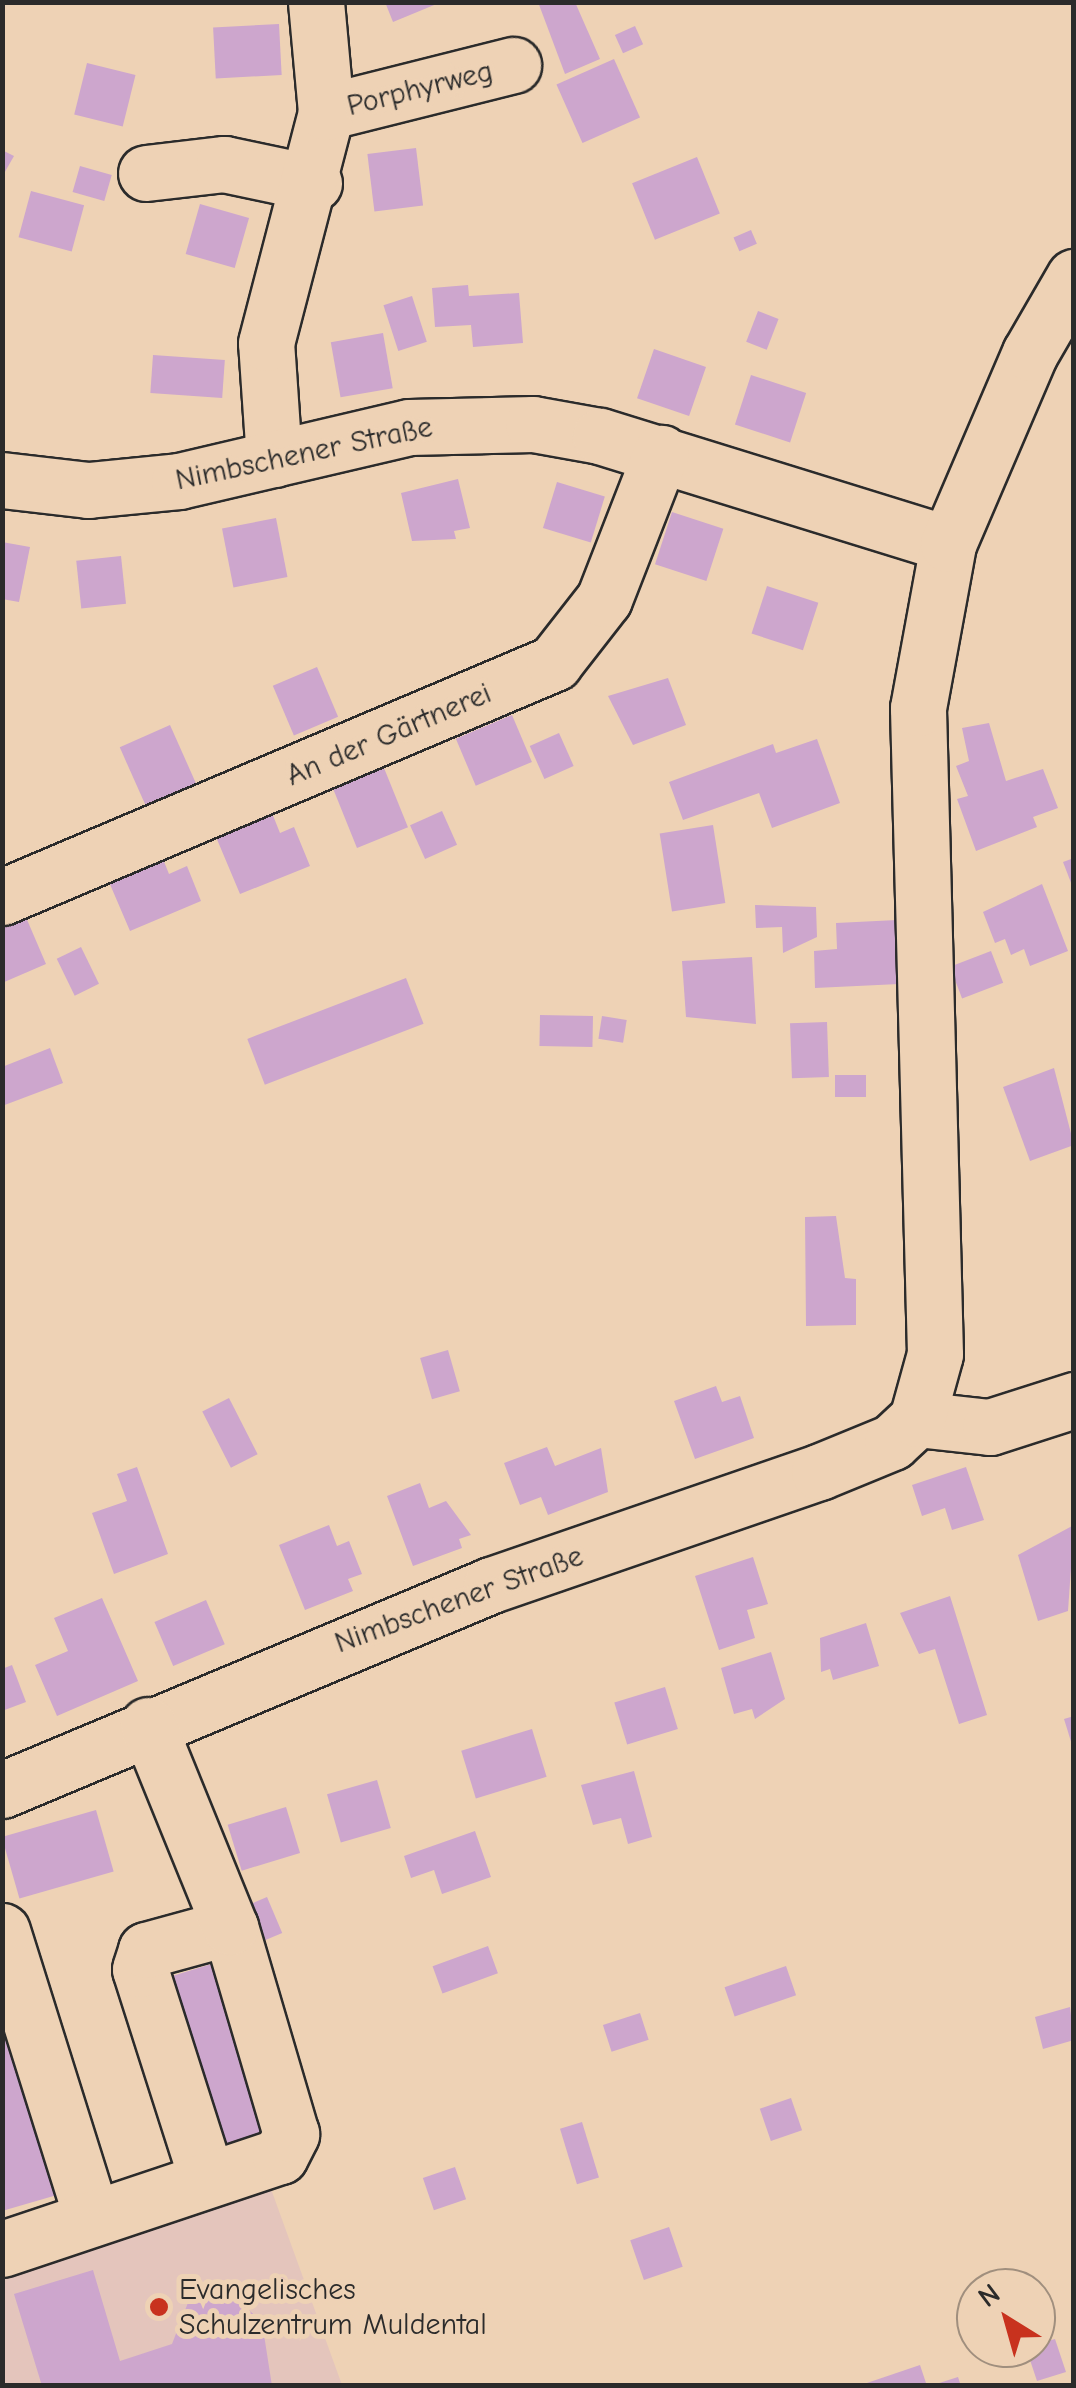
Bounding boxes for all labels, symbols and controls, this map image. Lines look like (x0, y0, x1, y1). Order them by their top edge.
street label: Porphyrweg (343, 54, 497, 124)
street label: Nimbschener Straße (172, 409, 436, 499)
street label: An der Gärtnerei (281, 676, 497, 794)
street label: Nimbschener Straße (330, 1538, 588, 1662)
north arrow (956, 2268, 1056, 2368)
place label: Evangelisches Schulzentrum Muldental (179, 2272, 487, 2342)
text: N (972, 2277, 1006, 2314)
marker: Evangelisches Schulzentrum Muldental (148, 2296, 170, 2318)

